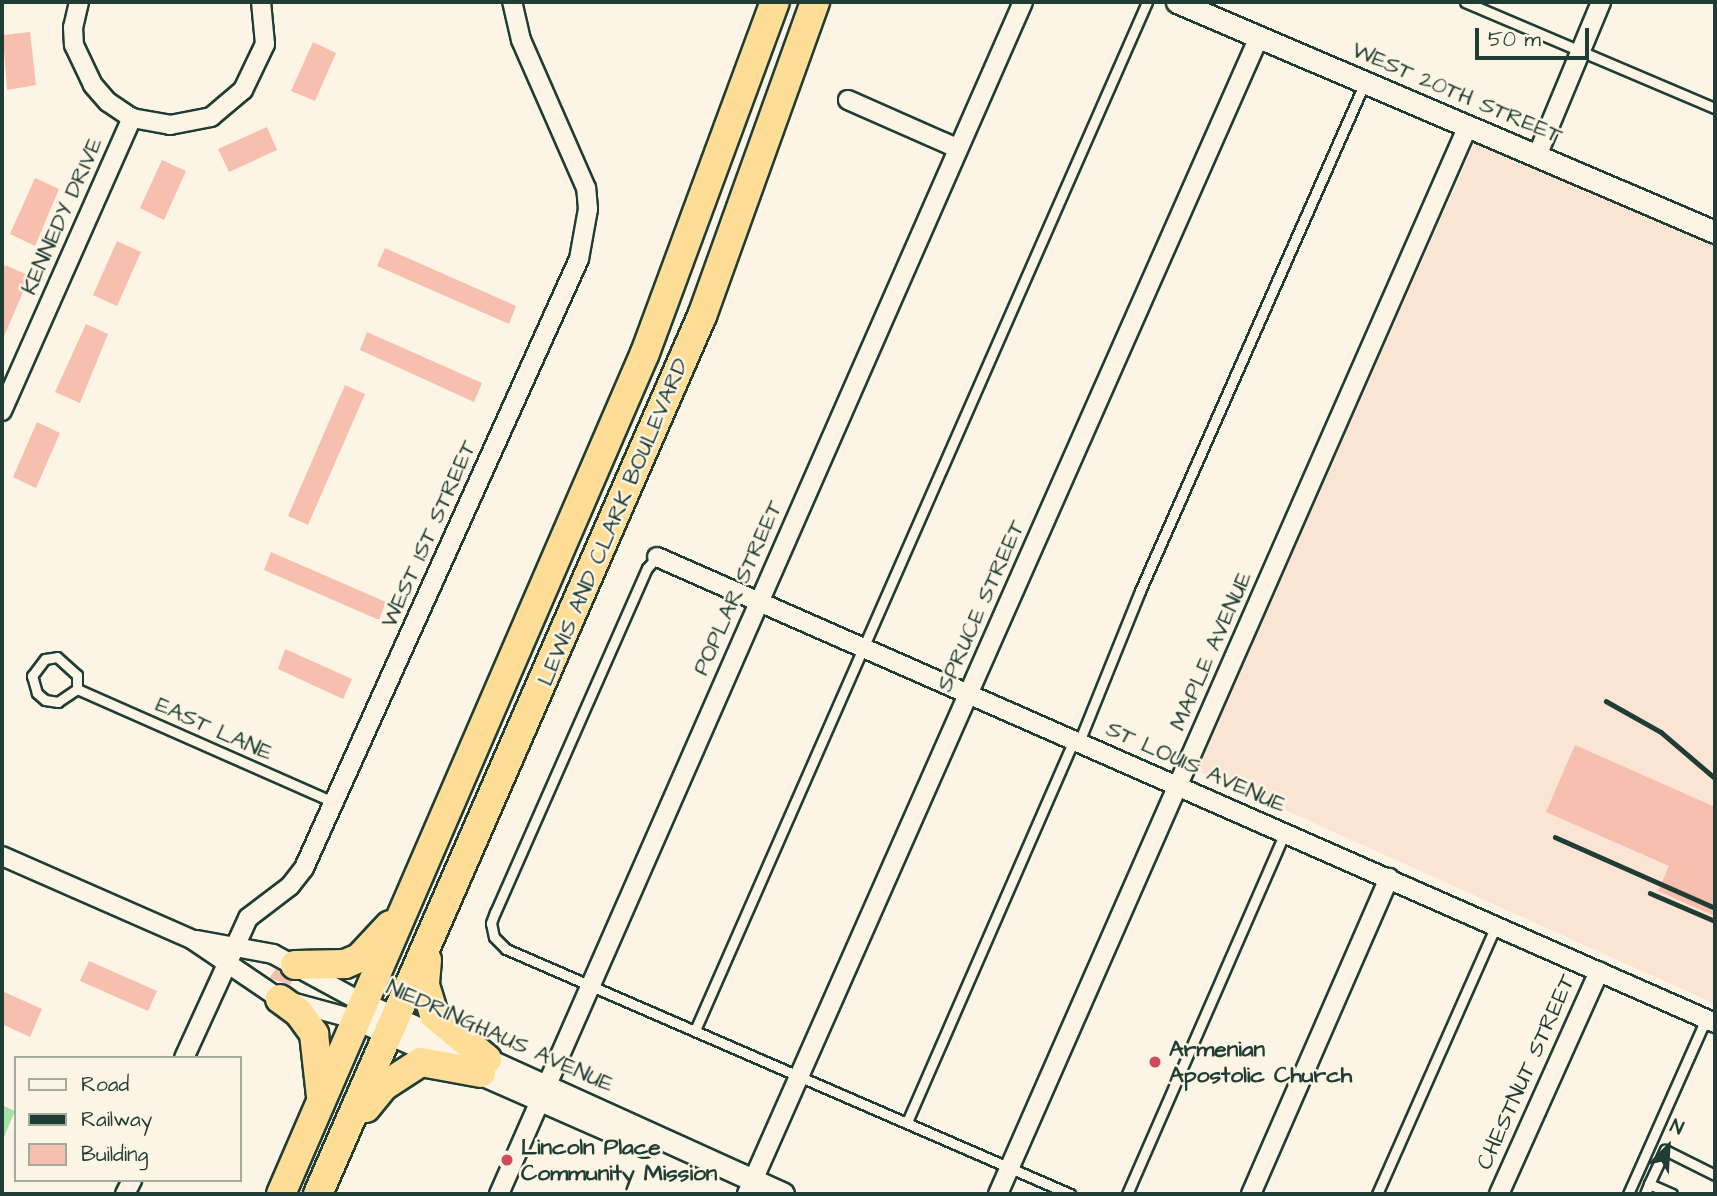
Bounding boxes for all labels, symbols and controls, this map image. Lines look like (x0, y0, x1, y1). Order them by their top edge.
scale bar (1479, 14, 1593, 58)
text: 50 m (1488, 25, 1541, 54)
street label: WEST 20TH STREET (1348, 36, 1566, 150)
street label: KENNEDY DRIVE (15, 133, 109, 299)
street label: LEWIS AND CLARK BOULEVARD (531, 354, 695, 690)
street label: WEST 1ST STREET (375, 436, 483, 632)
street label: POPLAR STREET (687, 496, 789, 680)
street label: SPRUCE STREET (931, 516, 1031, 696)
street label: MAPLE AVENUE (1164, 567, 1258, 735)
street label: EAST LANE (151, 691, 277, 767)
street label: ST LOUIS AVENUE (1102, 715, 1290, 819)
street label: CHESTNUT STREET (1471, 970, 1581, 1174)
street label: NIEDRINGHAUS AVENUE (382, 973, 618, 1099)
place label: Armenian Apostolic Church (1169, 1035, 1352, 1089)
marker: Armenian Apostolic Church (1147, 1054, 1163, 1070)
legend (14, 1056, 242, 1182)
text: Road (81, 1070, 129, 1099)
text: Railway (81, 1105, 152, 1134)
north arrow (1633, 1112, 1703, 1182)
text: N (1666, 1113, 1688, 1142)
place label: Lincoln Place Community Mission (521, 1133, 717, 1187)
text: Building (81, 1140, 148, 1169)
marker: Lincoln Place Community Mission (499, 1152, 515, 1168)

